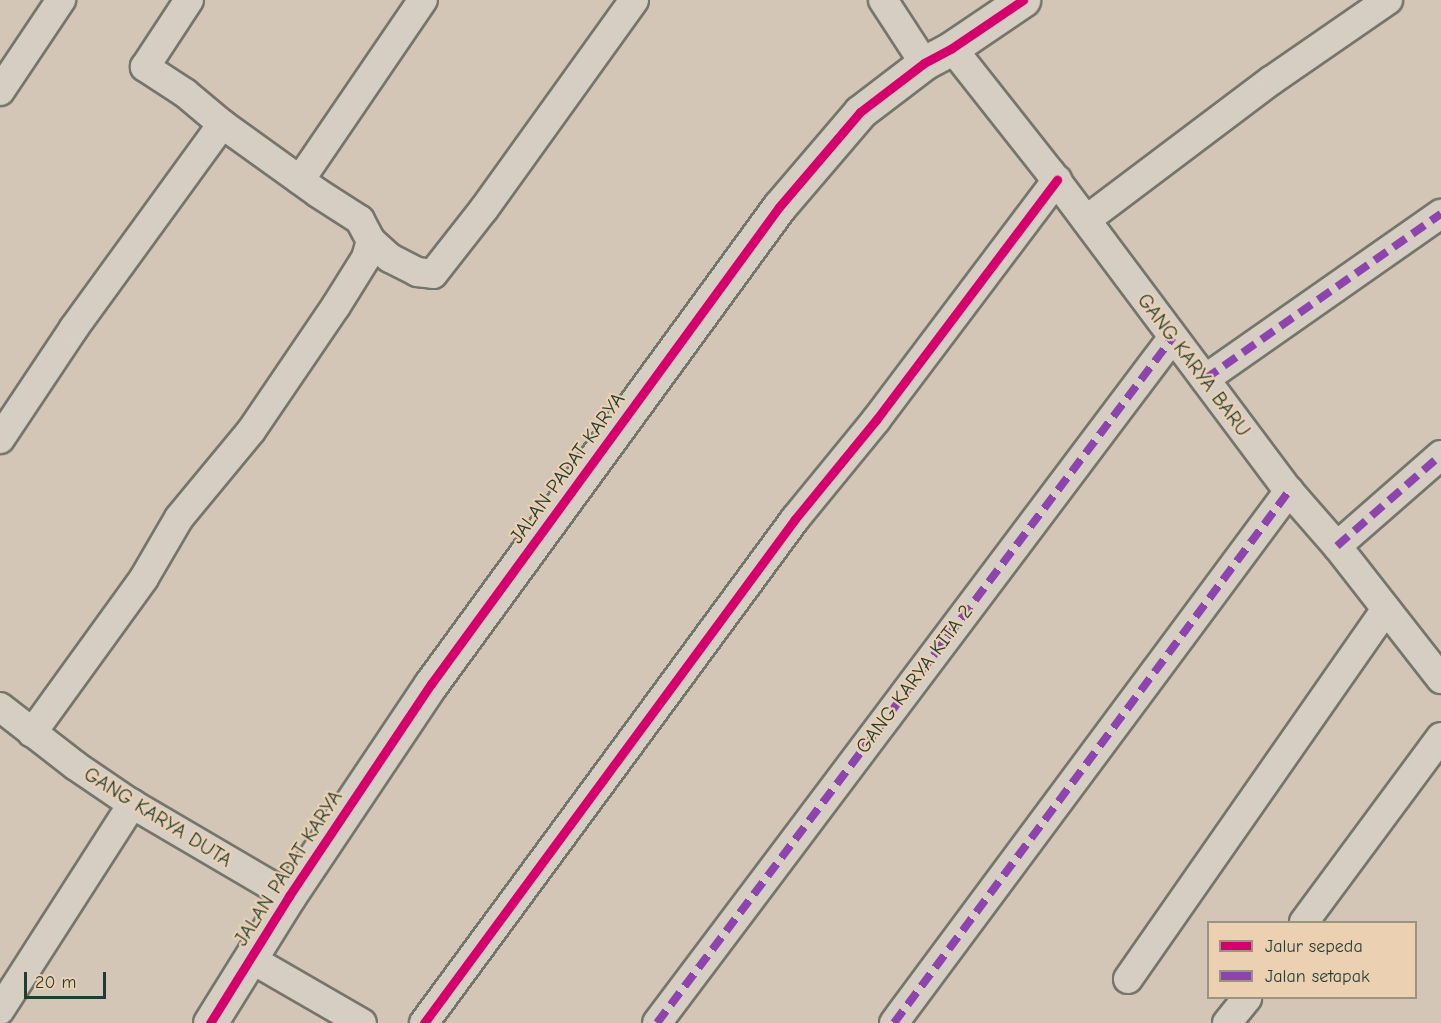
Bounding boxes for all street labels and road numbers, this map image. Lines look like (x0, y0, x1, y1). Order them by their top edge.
street label: GANG KARYA BARU (1132, 289, 1256, 441)
street label: JALAN PADAT KARYA (504, 388, 630, 548)
street label: GANG KARYA KITA 2 (850, 600, 978, 758)
street label: GANG KARYA DUTA (80, 762, 236, 872)
street label: JALAN PADAT KARYA (229, 786, 347, 950)

